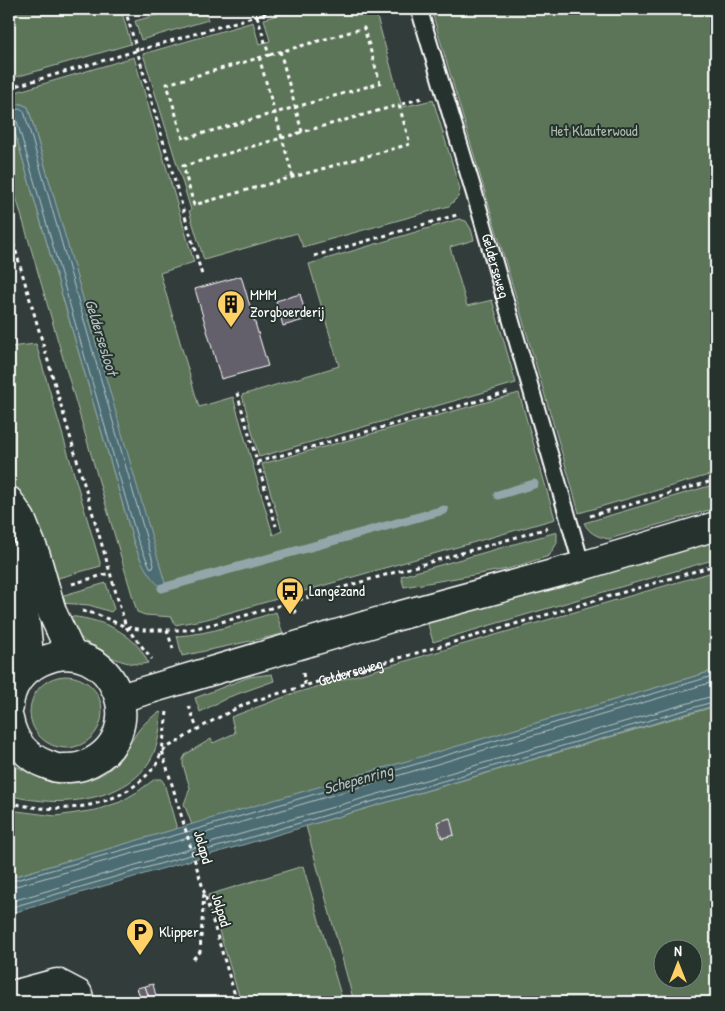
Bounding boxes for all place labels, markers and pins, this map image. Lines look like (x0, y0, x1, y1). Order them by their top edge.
place label: MMM Zorgboerderij (250, 284, 325, 322)
building icon: MMM Zorgboerderij (216, 289, 246, 328)
bus stop icon: Langezand (275, 576, 305, 615)
place label: Langezand (309, 580, 365, 601)
parking icon: Klipper (125, 917, 155, 956)
place label: Klipper (159, 921, 199, 942)

